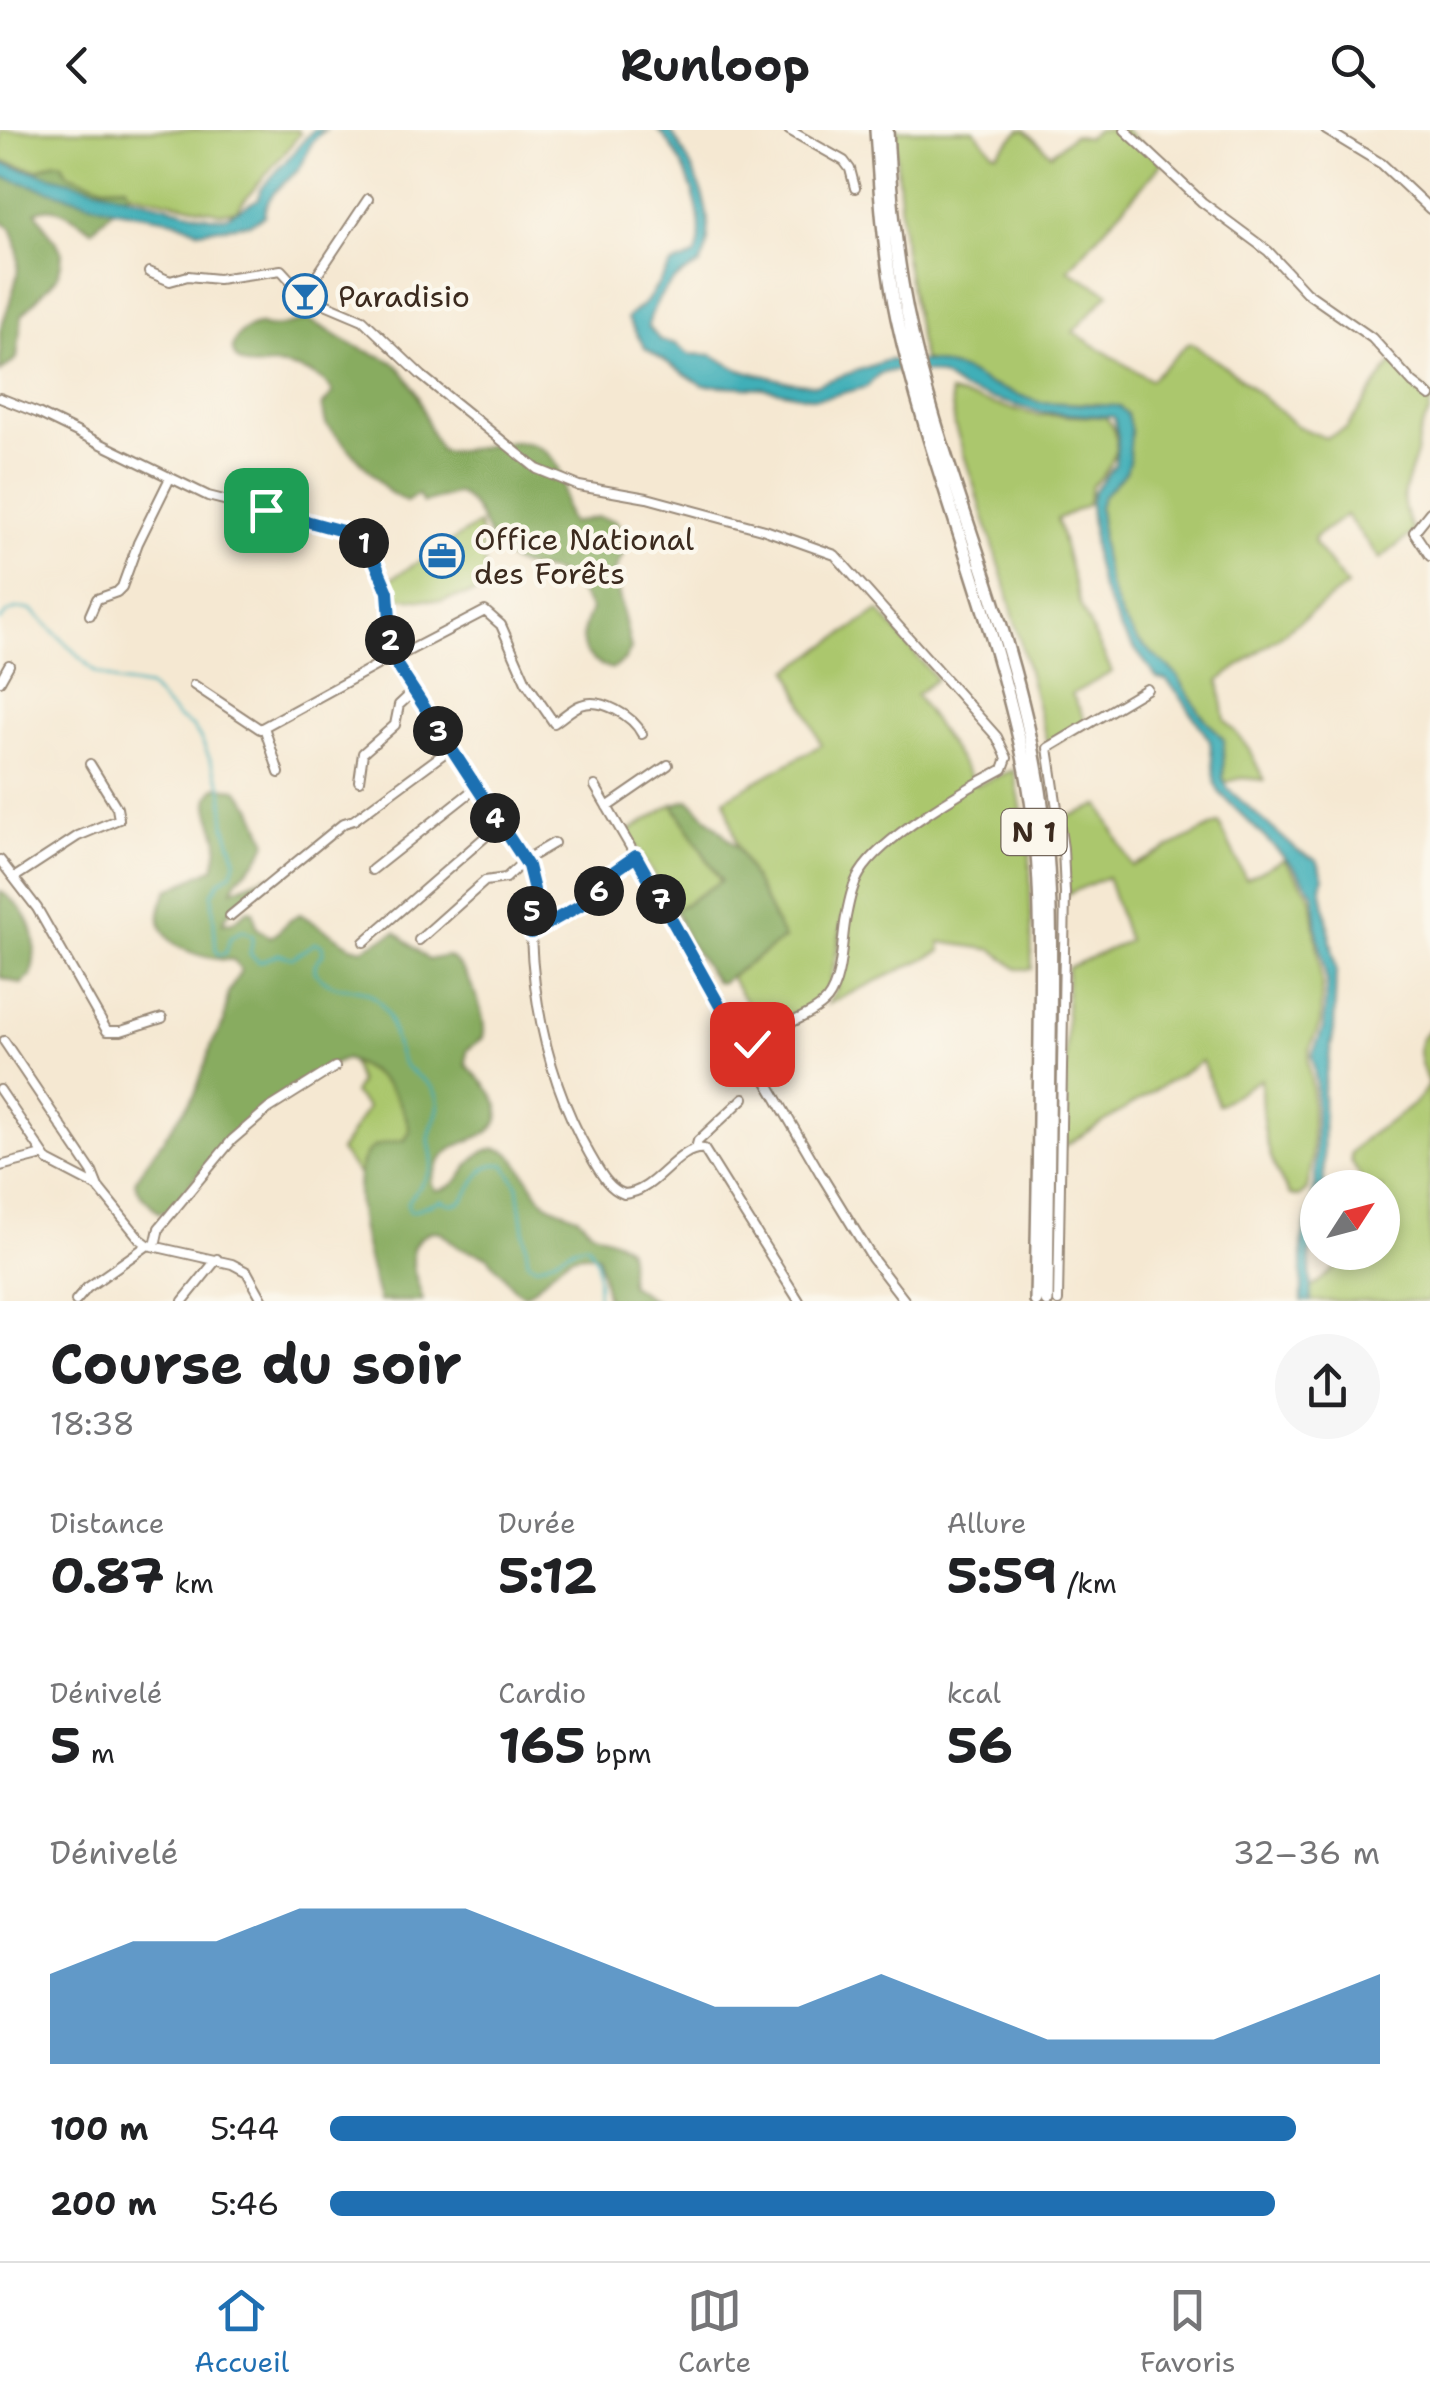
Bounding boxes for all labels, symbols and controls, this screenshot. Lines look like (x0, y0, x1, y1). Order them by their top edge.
text: Runloop (620, 35, 810, 95)
icon: back (50, 38, 105, 93)
icon: search (1325, 38, 1380, 93)
bar icon: Paradisio (282, 273, 328, 319)
place label: Paradisio (338, 276, 470, 317)
pin (224, 468, 309, 553)
icon: arrive (239, 483, 294, 538)
pin: 1 (339, 518, 389, 568)
place label: Office National des Forêts (474, 519, 694, 594)
text: 1 (358, 524, 370, 562)
office icon: Office National des Forêts (419, 533, 465, 579)
pin: 2 (365, 615, 415, 665)
text: 2 (380, 621, 400, 659)
pin: 3 (413, 706, 463, 756)
text: 3 (428, 712, 448, 750)
pin: 4 (470, 793, 520, 843)
text: 4 (485, 799, 505, 837)
road number: N 1 (1002, 809, 1066, 855)
pin: 6 (574, 866, 624, 916)
text: 6 (589, 872, 609, 910)
pin: 7 (636, 874, 686, 924)
text: 7 (651, 880, 671, 918)
pin: 5 (507, 886, 557, 936)
text: 5 (523, 892, 541, 930)
pin (710, 1002, 795, 1087)
icon: check (725, 1017, 780, 1072)
north arrow (1300, 1170, 1400, 1270)
map controls (1300, 1170, 1400, 1270)
text: Course du soir (50, 1327, 462, 1401)
button: share (1275, 1334, 1380, 1439)
text: 18:38 (50, 1402, 135, 1445)
text: Distance (50, 1504, 165, 1542)
text: Durée (498, 1504, 576, 1542)
text: Allure (947, 1504, 1027, 1542)
text: 0.87 (50, 1542, 165, 1609)
text: 5:12 (498, 1542, 597, 1609)
text: 5:59 (947, 1542, 1057, 1609)
text: km (165, 1564, 214, 1602)
text: /km (1057, 1564, 1117, 1602)
text: Dénivelé (50, 1674, 163, 1712)
text: Cardio (498, 1674, 586, 1712)
text: kcal (947, 1674, 1001, 1712)
text: 5 (50, 1712, 81, 1779)
text: 165 (498, 1712, 586, 1779)
text: 56 (947, 1712, 1013, 1779)
text: m (81, 1734, 115, 1772)
text: bpm (586, 1734, 652, 1772)
text: Dénivelé (50, 1831, 179, 1874)
text: 32–36 m (1232, 1831, 1380, 1874)
text: 100 m (50, 2107, 149, 2150)
text: 5:44 (210, 2107, 279, 2150)
text: 200 m (50, 2182, 157, 2225)
text: 5:46 (210, 2182, 280, 2225)
tab: Accueil (194, 2283, 289, 2381)
tab: Carte (678, 2283, 751, 2381)
tab: Favoris (1140, 2283, 1236, 2381)

